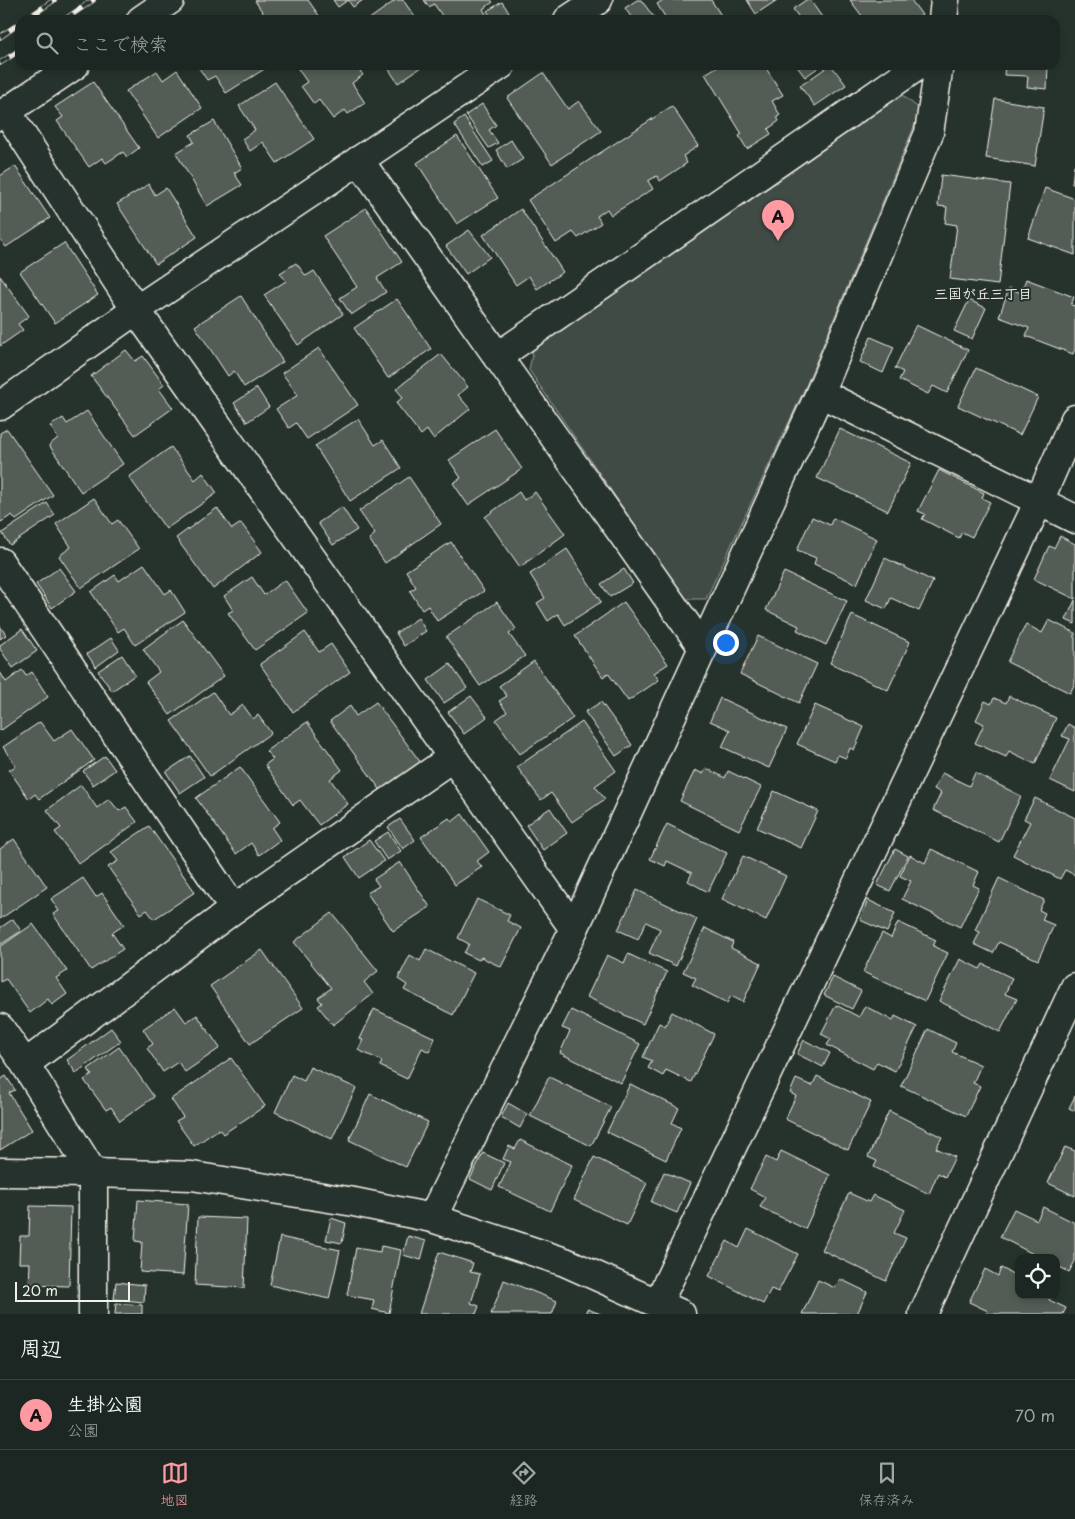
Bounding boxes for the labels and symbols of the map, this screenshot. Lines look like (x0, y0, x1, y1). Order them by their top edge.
pin: A (762, 200, 794, 241)
district label: 三国が丘三丁目 (934, 283, 1032, 304)
your location (713, 630, 739, 656)
scale bar (15, 1279, 130, 1302)

